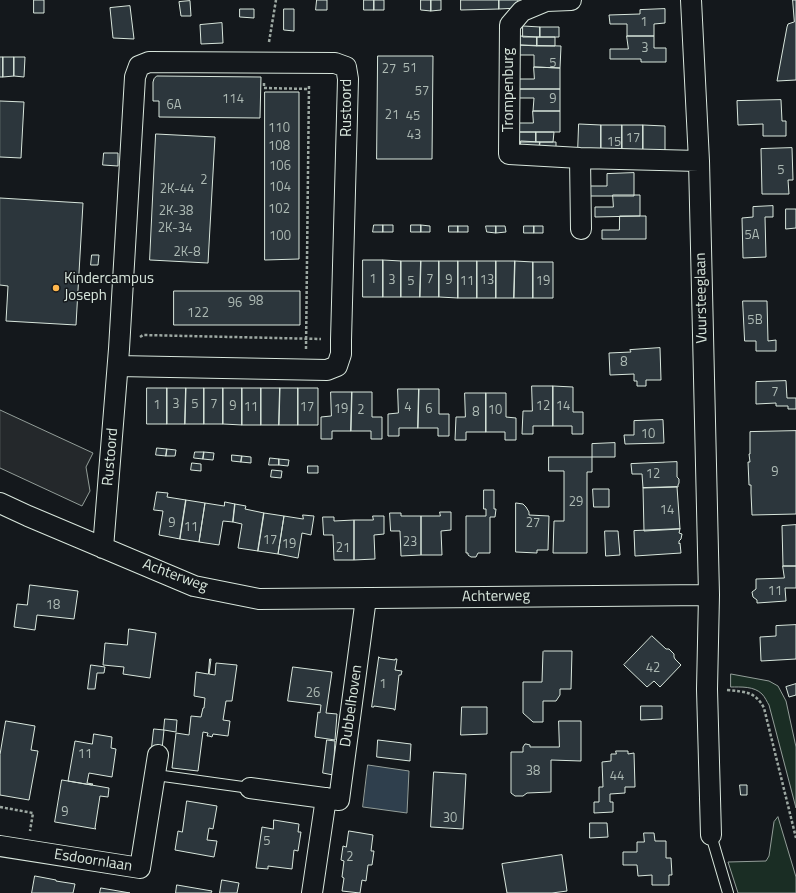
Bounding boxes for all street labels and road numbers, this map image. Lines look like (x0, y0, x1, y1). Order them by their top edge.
street label: Trompenburg (500, 48, 518, 132)
street label: Rustoord (338, 79, 356, 137)
street label: Vuursteeglaan (692, 252, 712, 344)
street label: Rustoord (99, 427, 123, 487)
street label: Achterweg (140, 556, 210, 596)
street label: Achterweg (462, 587, 530, 607)
street label: Dubbelhoven (337, 664, 367, 748)
street label: Esdoornlaan (53, 846, 133, 876)

